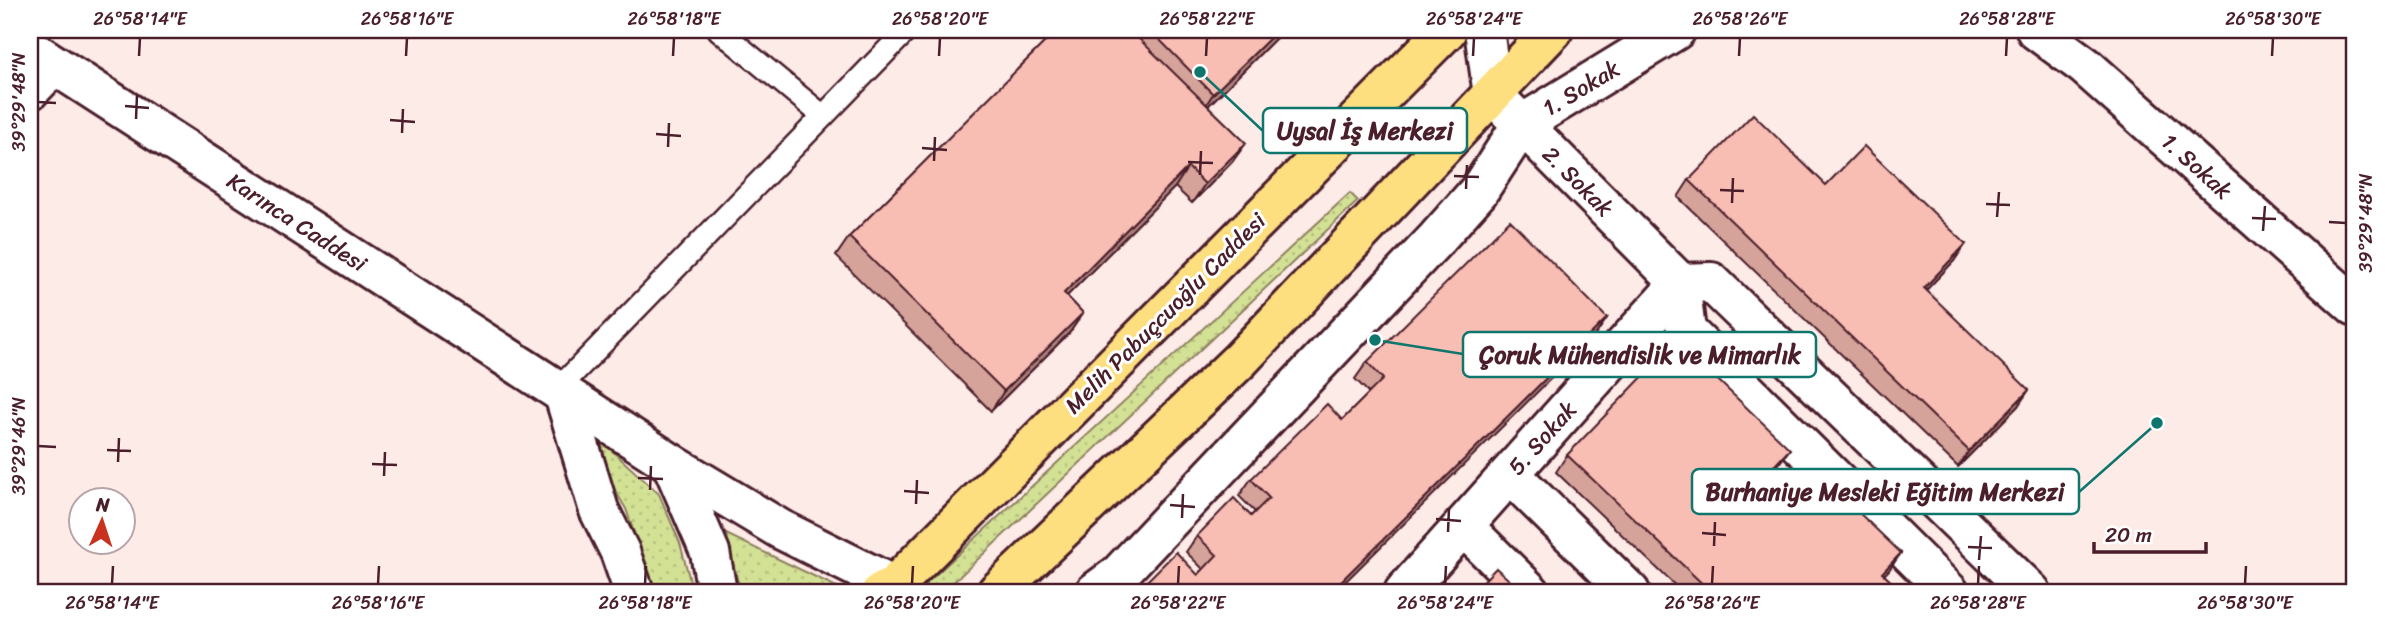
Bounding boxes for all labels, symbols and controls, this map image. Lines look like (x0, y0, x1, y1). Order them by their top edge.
text: 26°58'14"E (93, 3, 188, 35)
text: 26°58'16"E (361, 3, 454, 35)
text: 26°58'18"E (628, 3, 721, 35)
text: 26°58'20"E (892, 3, 989, 35)
text: 26°58'22"E (1159, 3, 1256, 35)
text: 26°58'24"E (1426, 3, 1523, 35)
text: 26°58'26"E (1693, 3, 1788, 35)
text: 26°58'28"E (1959, 3, 2056, 35)
text: 26°58'30"E (2225, 3, 2322, 35)
street label: 1. Sokak (1534, 49, 1628, 128)
text: 39°29'48"N (3, 52, 35, 151)
callout: Uysal İş Merkezi (1263, 108, 1467, 153)
text: Uysal İş Merkezi (1277, 110, 1454, 152)
street label: 1. Sokak (2151, 123, 2242, 210)
street label: 2. Sokak (1532, 136, 1623, 227)
street label: Karınca Caddesi (218, 161, 376, 284)
text: 39°29'48"N (2350, 173, 2382, 272)
street label: Melih Pabuçcuoğlu Caddesi (1055, 202, 1277, 424)
callout: Çoruk Mühendislik ve Mimarlık (1463, 332, 1816, 377)
text: Çoruk Mühendislik ve Mimarlık (1478, 334, 1802, 376)
street label: 5. Sokak (1497, 392, 1587, 485)
text: 39°29'46"N (3, 396, 35, 495)
callout: Burhaniye Mesleki Eğitim Merkezi (1692, 469, 2079, 514)
text: Burhaniye Mesleki Eğitim Merkezi (1706, 471, 2066, 513)
north arrow (66, 486, 136, 556)
text: N (94, 488, 111, 521)
scale bar (2094, 510, 2206, 554)
text: 20 m (2105, 516, 2152, 554)
text: 26°58'14"E (65, 587, 160, 619)
text: 26°58'16"E (332, 587, 425, 619)
text: 26°58'18"E (599, 587, 692, 619)
text: 26°58'20"E (864, 587, 961, 619)
text: 26°58'22"E (1130, 587, 1227, 619)
text: 26°58'24"E (1397, 587, 1494, 619)
text: 26°58'26"E (1665, 587, 1760, 619)
text: 26°58'28"E (1930, 587, 2027, 619)
text: 26°58'30"E (2197, 587, 2294, 619)

